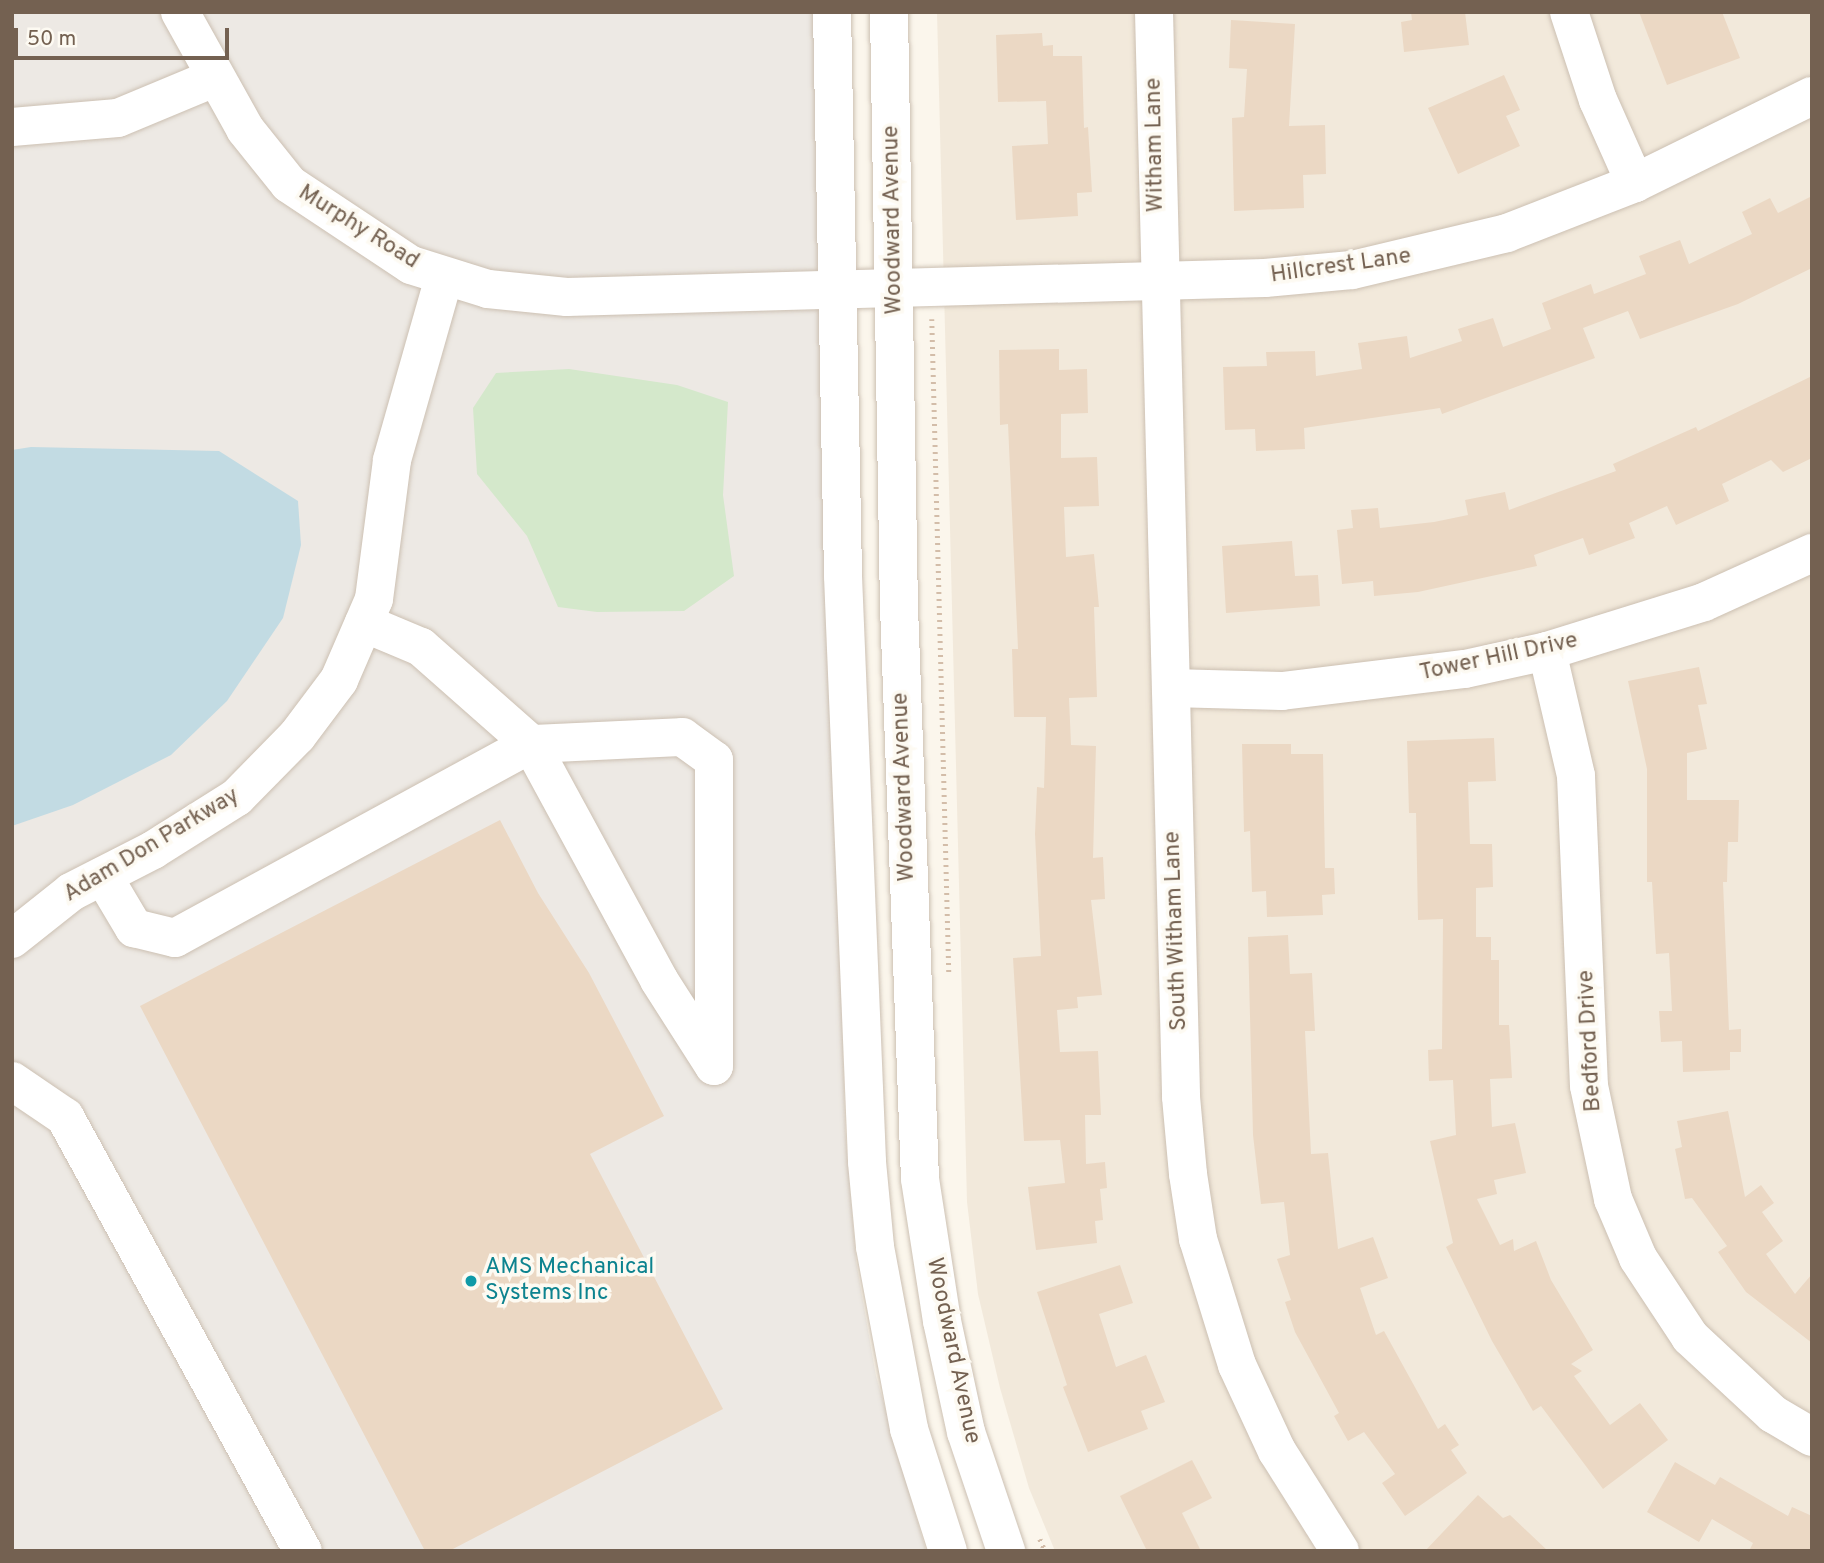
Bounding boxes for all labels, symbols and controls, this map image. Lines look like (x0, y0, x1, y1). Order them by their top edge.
scale bar (18, 14, 233, 58)
text: 50 m (27, 26, 76, 53)
street label: Witham Lane (1141, 77, 1171, 213)
street label: Woodward Avenue (879, 125, 909, 315)
street label: Murphy Road (293, 180, 423, 276)
street label: Hillcrest Lane (1269, 243, 1413, 291)
street label: Tower Hill Drive (1417, 628, 1581, 688)
street label: Woodward Avenue (888, 691, 922, 883)
street label: Adam Don Parkway (59, 783, 245, 909)
street label: South Witham Lane (1160, 830, 1194, 1032)
street label: Bedford Drive (1574, 969, 1608, 1113)
place label: AMS Mechanical Systems Inc (485, 1254, 654, 1308)
street label: Woodward Avenue (919, 1255, 985, 1447)
marker: AMS Mechanical Systems Inc (463, 1273, 479, 1289)

